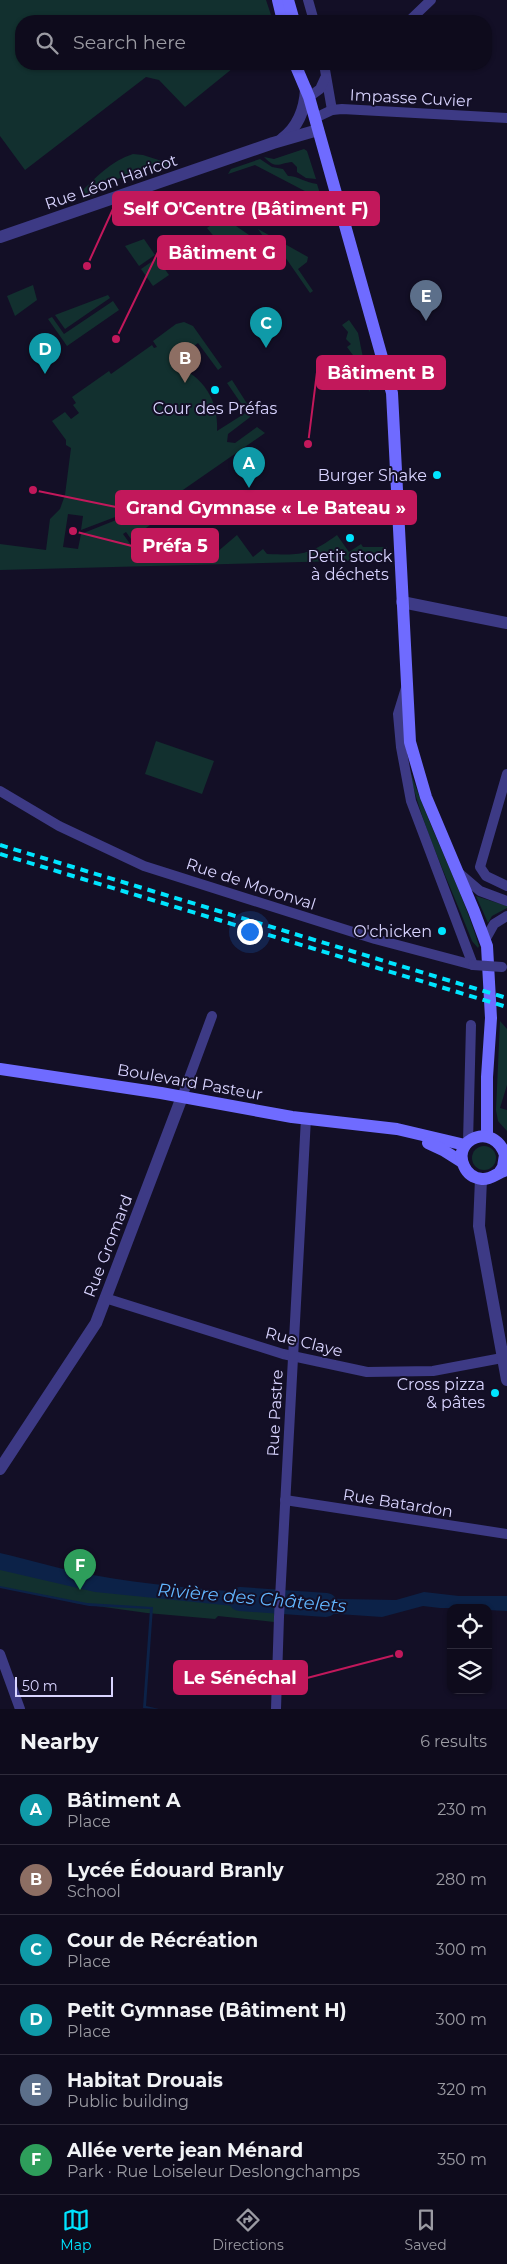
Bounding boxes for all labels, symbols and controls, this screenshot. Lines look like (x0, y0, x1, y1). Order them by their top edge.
search box (15, 15, 492, 70)
icon: search (33, 29, 61, 57)
text: Search here (73, 31, 186, 54)
street label: Impasse Cuvier (349, 85, 473, 111)
street label: Rue Léon Haricot (42, 150, 180, 214)
callout: Self O'Centre (Bâtiment F) (113, 192, 379, 225)
text: Self O'Centre (Bâtiment F) (123, 198, 369, 220)
callout: Bâtiment G (158, 236, 285, 269)
text: Bâtiment G (168, 242, 276, 264)
pin: E (410, 280, 442, 321)
pin: C (250, 307, 282, 348)
pin: D (29, 333, 61, 374)
pin: B (169, 342, 201, 383)
callout: Bâtiment B (317, 356, 445, 389)
text: Bâtiment B (327, 362, 435, 384)
marker: Cour des Préfas (209, 384, 221, 396)
place label: Cour des Préfas (153, 399, 277, 418)
pin: A (233, 447, 265, 488)
place label: Burger Shake (318, 466, 427, 485)
marker: Burger Shake (431, 469, 443, 481)
callout: Grand Gymnase « Le Bateau » (116, 491, 416, 524)
text: Grand Gymnase « Le Bateau » (126, 497, 406, 519)
callout: Préfa 5 (132, 529, 218, 562)
marker: Petit stock à déchets (344, 532, 356, 544)
text: Préfa 5 (142, 535, 208, 557)
place label: Petit stock à déchets (308, 547, 393, 584)
street label: Rue de Moronval (184, 854, 318, 914)
your location (237, 919, 263, 945)
place label: O'chicken (353, 922, 432, 941)
marker: O'chicken (436, 925, 448, 937)
street label: Boulevard Pasteur (116, 1060, 264, 1104)
street label: Rue Gromard (80, 1192, 136, 1300)
street label: Rue Claye (263, 1323, 345, 1361)
street label: Rue Pastre (263, 1369, 287, 1457)
place label: Cross pizza & pâtes (397, 1375, 485, 1412)
marker: Cross pizza & pâtes (489, 1387, 501, 1399)
street label: Rue Batardon (342, 1485, 454, 1521)
pin: F (64, 1549, 96, 1590)
water label: Rivière des Châtelets (157, 1579, 348, 1617)
map controls (447, 1604, 492, 1694)
button: locate (447, 1604, 492, 1649)
button: layers (447, 1649, 492, 1694)
callout: Le Sénéchal (174, 1661, 307, 1694)
text: Le Sénéchal (183, 1667, 297, 1689)
scale bar (15, 1674, 112, 1697)
text: 50 m (22, 1677, 58, 1695)
text: Nearby (20, 1729, 99, 1754)
text: 6 results (420, 1732, 487, 1751)
text: Bâtiment A (67, 1789, 181, 1812)
text: A (30, 1800, 42, 1819)
text: 230 m (437, 1800, 487, 1819)
text: Place (67, 1812, 111, 1831)
text: Lycée Édouard Branly (67, 1859, 284, 1882)
text: B (30, 1870, 42, 1889)
text: 280 m (436, 1870, 487, 1889)
text: School (67, 1882, 121, 1901)
text: Cour de Récréation (67, 1929, 258, 1952)
text: C (30, 1940, 42, 1959)
text: 300 m (436, 1940, 487, 1959)
text: Place (67, 1952, 111, 1971)
text: Petit Gymnase (Bâtiment H) (67, 1999, 347, 2022)
text: D (29, 2010, 43, 2029)
text: 300 m (436, 2010, 487, 2029)
text: Place (67, 2022, 111, 2041)
text: Habitat Drouais (67, 2069, 223, 2092)
text: E (31, 2080, 41, 2099)
text: 320 m (437, 2080, 487, 2099)
text: Public building (67, 2092, 189, 2111)
text: Allée verte jean Ménard (67, 2139, 303, 2162)
text: F (31, 2150, 41, 2169)
text: 350 m (437, 2150, 487, 2169)
text: Park · Rue Loiseleur Deslongchamps (67, 2162, 360, 2181)
tab: Map (60, 2206, 91, 2254)
tab: Directions (212, 2206, 284, 2254)
tab: Saved (405, 2206, 447, 2254)

